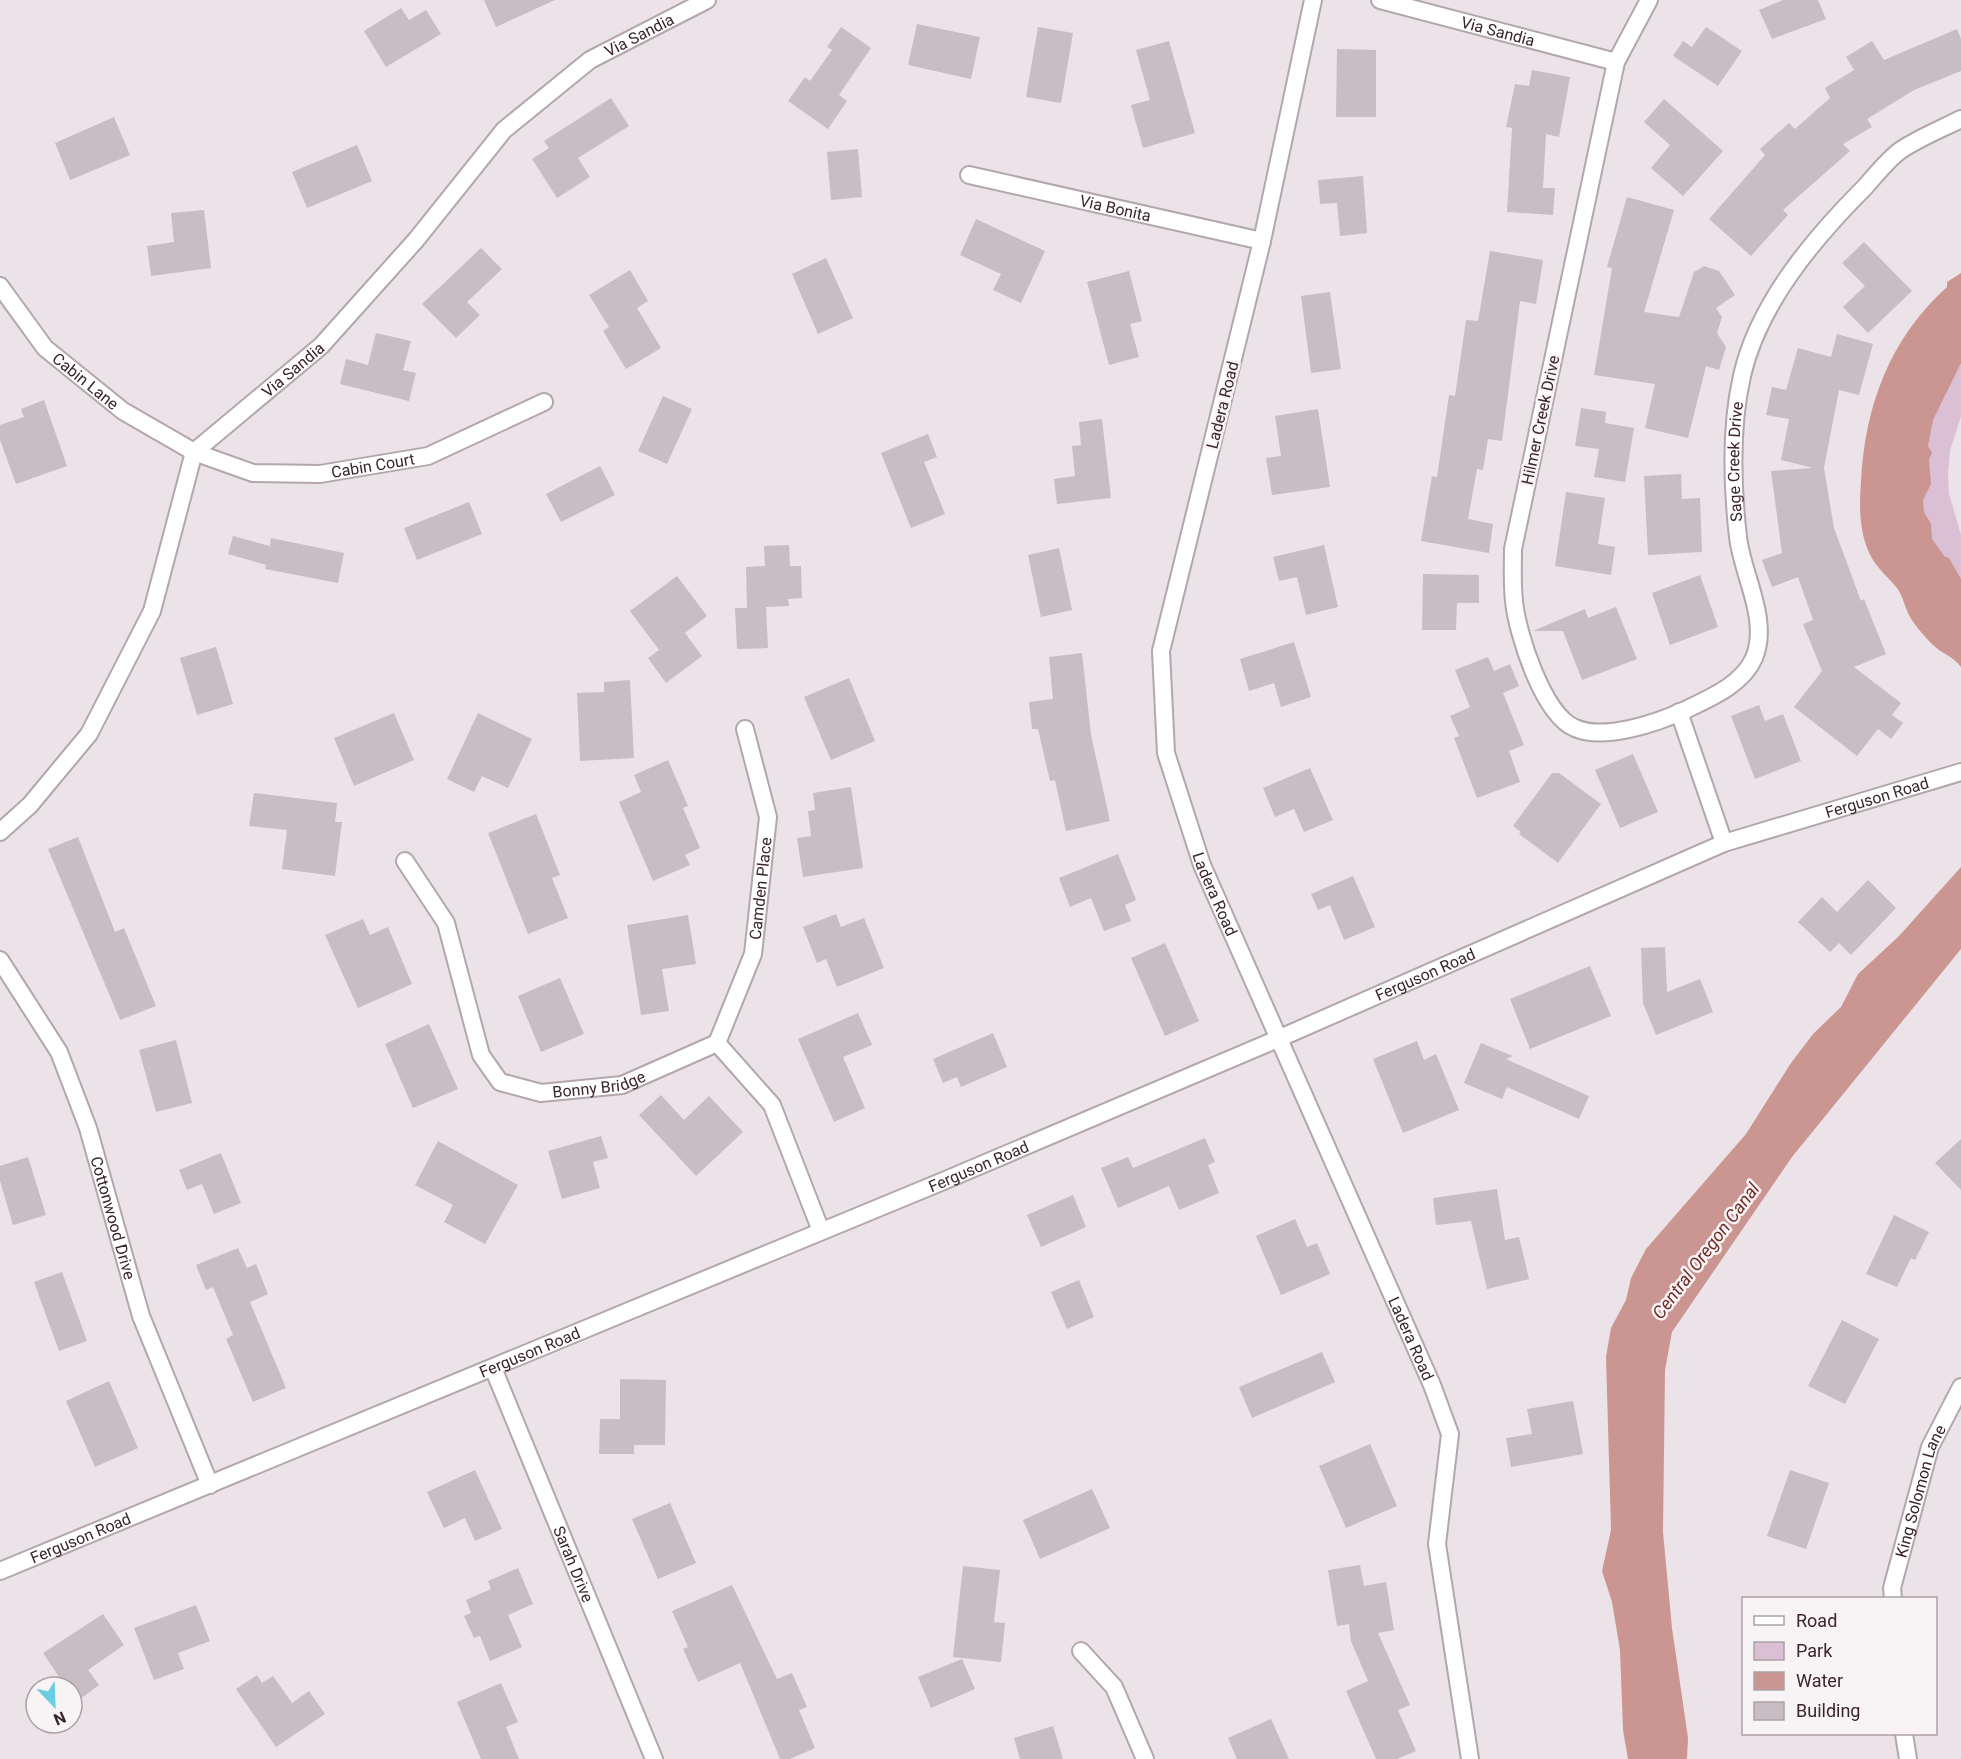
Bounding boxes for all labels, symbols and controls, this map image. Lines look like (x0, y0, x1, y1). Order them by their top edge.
street label: Via Sandia (601, 10, 677, 61)
street label: Via Sandia (1459, 13, 1537, 50)
street label: Via Bonita (1078, 191, 1153, 226)
street label: Via Sandia (258, 338, 328, 401)
street label: Cabin Lane (49, 349, 122, 414)
street label: Hilmer Creek Drive (1517, 354, 1563, 487)
street label: Ladera Road (1202, 359, 1243, 451)
street label: Sage Creek Drive (1724, 400, 1747, 523)
street label: Cabin Court (330, 449, 416, 482)
street label: Ferguson Road (1823, 773, 1931, 822)
street label: Camden Place (746, 836, 776, 941)
street label: Ladera Road (1188, 850, 1241, 939)
street label: Ferguson Road (1372, 944, 1478, 1005)
street label: Bonny Bridge (552, 1067, 648, 1102)
street label: Ferguson Road (926, 1137, 1032, 1196)
street label: Cottonwood Drive (86, 1154, 139, 1282)
water label: Central Oregon Canal (1648, 1178, 1764, 1323)
street label: Ladera Road (1384, 1294, 1438, 1383)
street label: Ferguson Road (477, 1323, 583, 1382)
street label: King Solomon Lane (1892, 1422, 1950, 1560)
street label: Ferguson Road (27, 1509, 134, 1567)
street label: Sarah Drive (549, 1523, 597, 1605)
legend (1742, 1597, 1937, 1735)
text: Road (1796, 1610, 1837, 1631)
text: Park (1796, 1640, 1833, 1661)
text: Water (1796, 1670, 1843, 1691)
north arrow (24, 1675, 84, 1735)
text: Building (1796, 1700, 1860, 1721)
text: N (51, 1707, 69, 1729)

